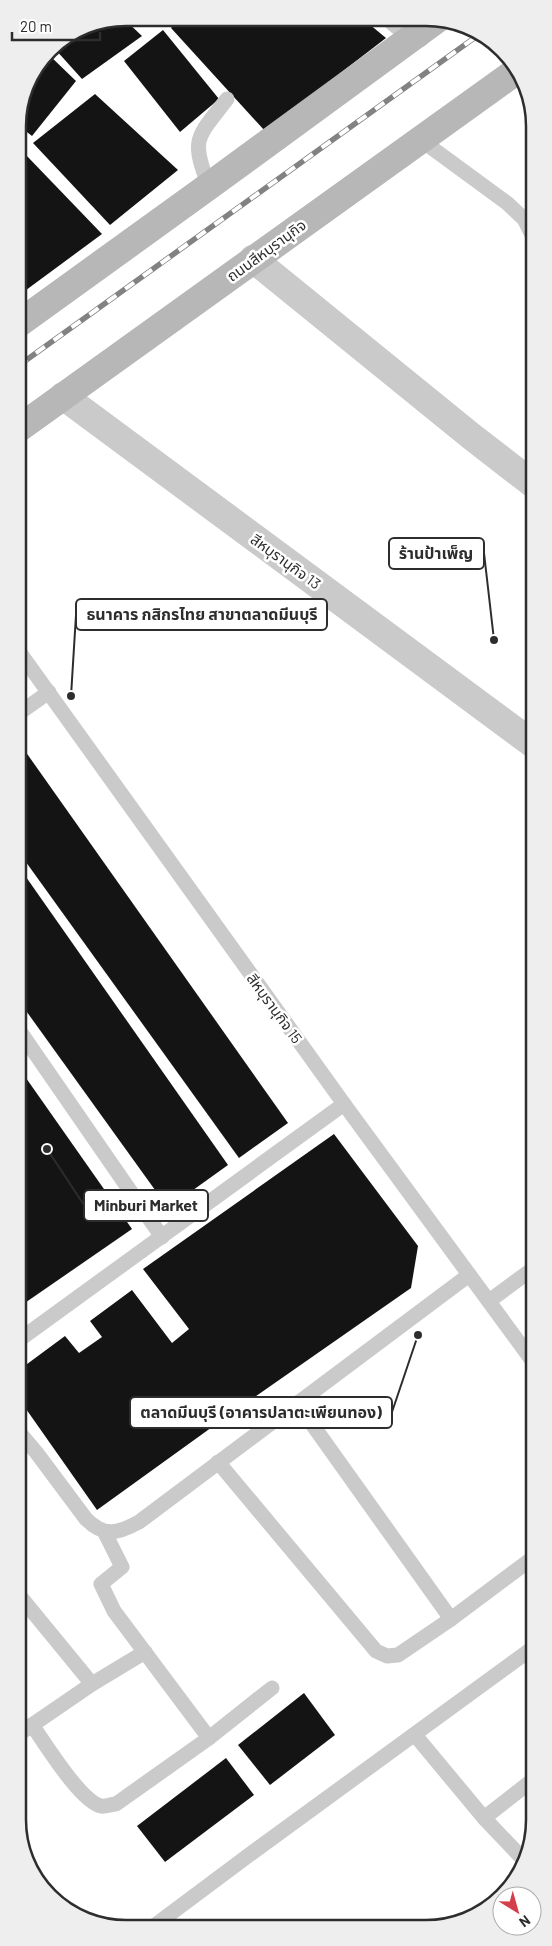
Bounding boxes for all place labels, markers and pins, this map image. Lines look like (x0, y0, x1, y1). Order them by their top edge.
callout: ร้านป้าเพ็ญ (389, 538, 484, 569)
callout: ธนาคาร กสิกรไทย สาขาตลาดมีนบุรี (76, 599, 327, 630)
callout: Minburi Market (84, 1190, 208, 1221)
callout: ตลาดมีนบุรี (อาคารปลาตะเพียนทอง) (130, 1397, 392, 1428)

